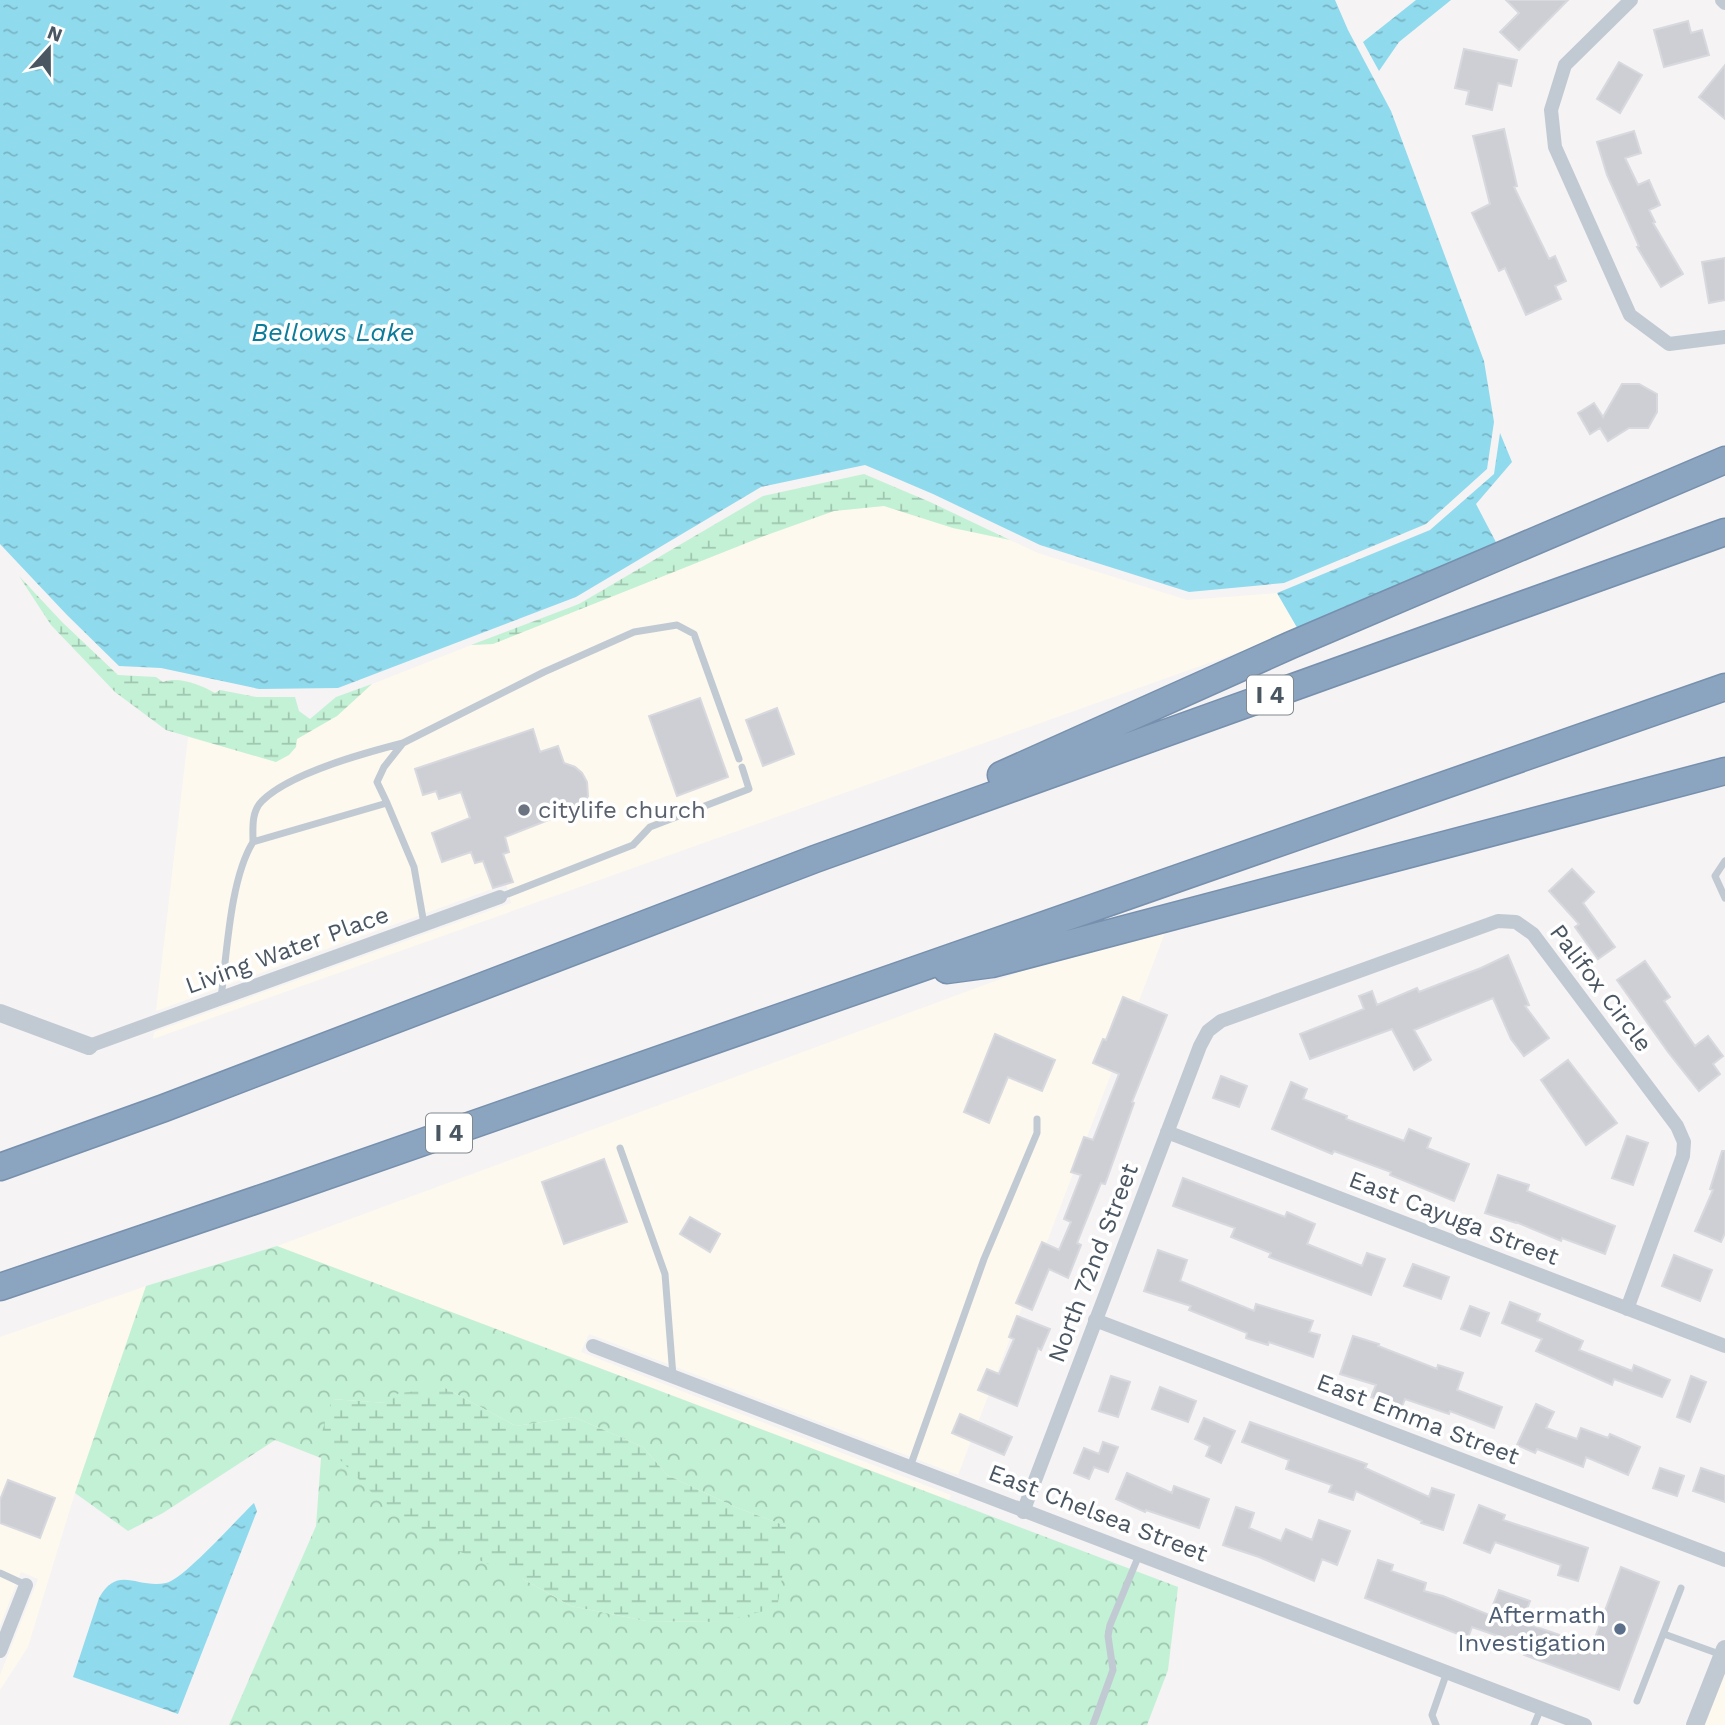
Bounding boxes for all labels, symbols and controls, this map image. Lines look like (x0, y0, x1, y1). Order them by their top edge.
north arrow (14, 14, 84, 84)
text: N (44, 20, 66, 47)
water label: Bellows Lake (251, 317, 415, 347)
road number: I 4 (1247, 676, 1293, 715)
place label: citylife church (538, 796, 706, 824)
marker: citylife church (516, 802, 532, 818)
street label: Living Water Place (182, 900, 392, 1000)
street label: Palifox Circle (1544, 919, 1658, 1057)
road number: I 4 (426, 1114, 472, 1152)
street label: North 72nd Street (1042, 1160, 1144, 1366)
street label: East Cayuga Street (1345, 1165, 1563, 1271)
street label: East Emma Street (1313, 1368, 1523, 1470)
street label: East Chelsea Street (985, 1458, 1211, 1568)
place label: Aftermath Investigation (1457, 1601, 1606, 1657)
marker: Aftermath Investigation (1612, 1621, 1628, 1637)

